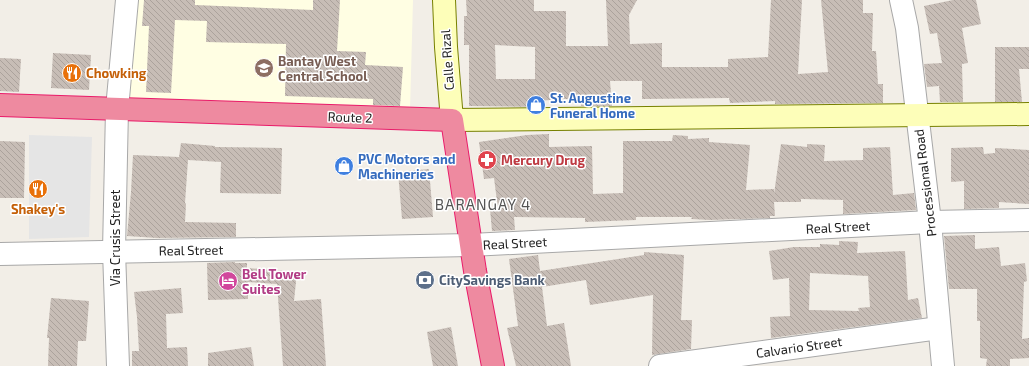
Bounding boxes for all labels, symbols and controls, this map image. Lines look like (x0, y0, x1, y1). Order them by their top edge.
street label: Calle Rizal (437, 29, 457, 91)
place label: Bantay West Central School (278, 53, 368, 84)
school or university icon: Bantay West Central School (253, 57, 275, 79)
restaurant icon: Chowking (61, 62, 83, 84)
place label: Chowking (86, 65, 147, 81)
place label: St. Augustine Funeral Home (550, 90, 635, 121)
shop icon: St. Augustine Funeral Home (525, 94, 547, 116)
street label: Route 2 (327, 108, 373, 126)
street label: Processional Road (910, 128, 940, 238)
pharmacy icon: Mercury Drug (476, 149, 498, 171)
place label: PVC Motors and Machineries (358, 151, 455, 182)
place label: Mercury Drug (501, 152, 586, 168)
shop icon: PVC Motors and Machineries (333, 155, 355, 177)
restaurant icon: Shakey's (27, 178, 49, 200)
street label: Via Crusis Street (107, 190, 123, 286)
district label: BARANGAY 4 (435, 195, 531, 213)
place label: Shakey's (11, 201, 65, 217)
street label: Real Street (805, 217, 871, 237)
street label: Real Street (482, 233, 548, 253)
street label: Real Street (159, 241, 224, 259)
place label: Bell Tower Suites (242, 266, 307, 297)
bank icon: CitySavings Bank (414, 269, 436, 291)
hotel icon: Bell Tower Suites (217, 270, 239, 292)
place label: CitySavings Bank (439, 272, 545, 288)
street label: Calvario Street (755, 333, 843, 361)

